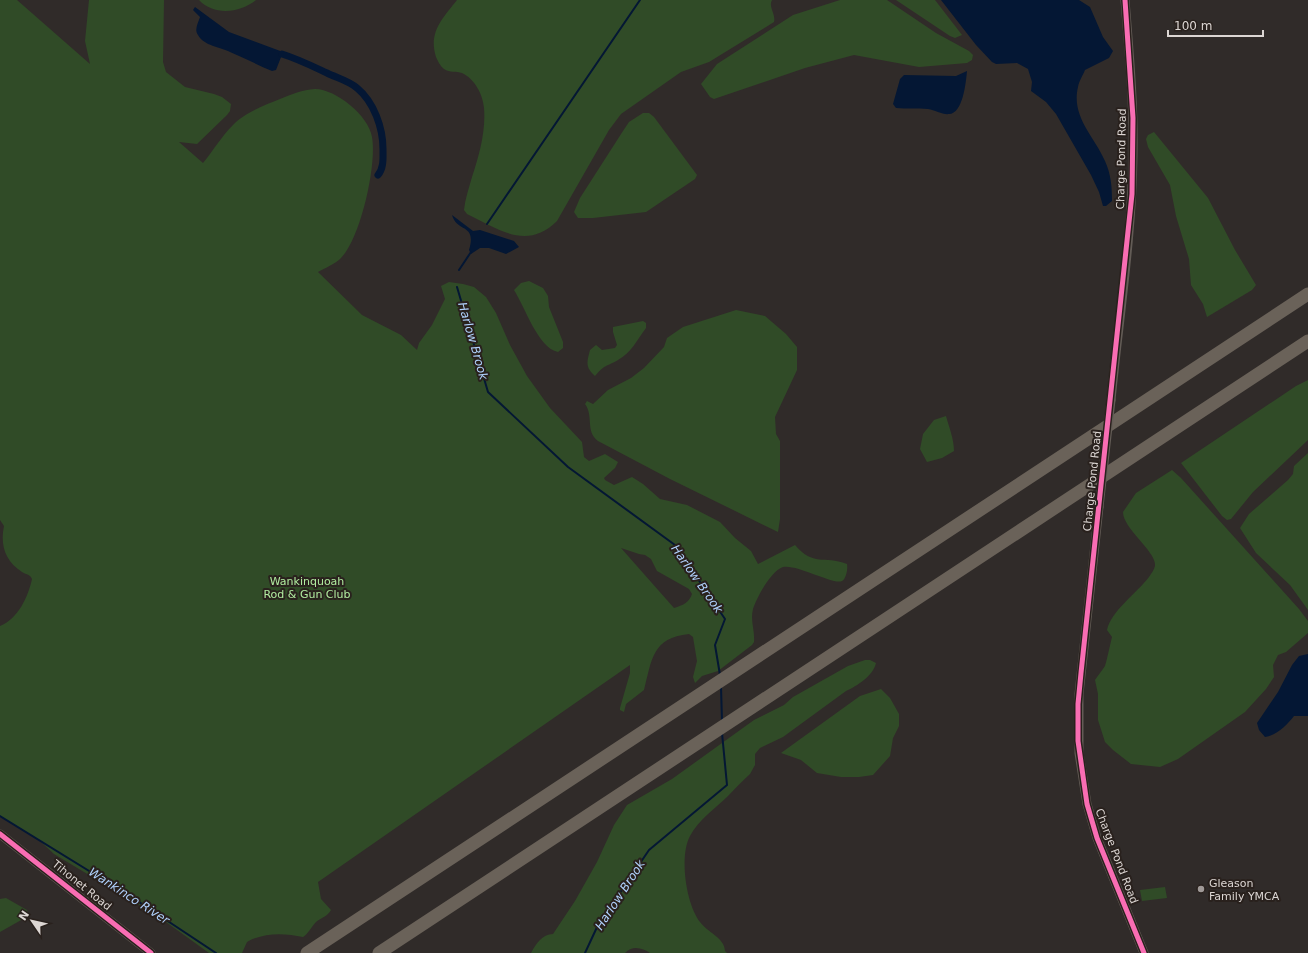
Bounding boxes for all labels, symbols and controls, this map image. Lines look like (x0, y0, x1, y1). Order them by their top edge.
scale bar (1168, 12, 1263, 38)
text: 100 m (1174, 19, 1212, 33)
street label: Charge Pond Road (1114, 108, 1129, 210)
water label: Harlow Brook (455, 300, 491, 383)
street label: Charge Pond Road (1081, 430, 1104, 532)
water label: Harlow Brook (668, 542, 726, 617)
park label: Wankinquoah Rod & Gun Club (263, 575, 351, 601)
street label: Charge Pond Road (1092, 807, 1141, 906)
street label: Tihonet Road (49, 857, 114, 913)
water label: Harlow Brook (592, 857, 648, 933)
water label: Wankinco River (86, 865, 173, 928)
place label: Gleason Family YMCA (1209, 877, 1280, 903)
marker: Gleason Family YMCA (1196, 884, 1206, 894)
north arrow (12, 901, 52, 941)
text: N (16, 908, 32, 923)

